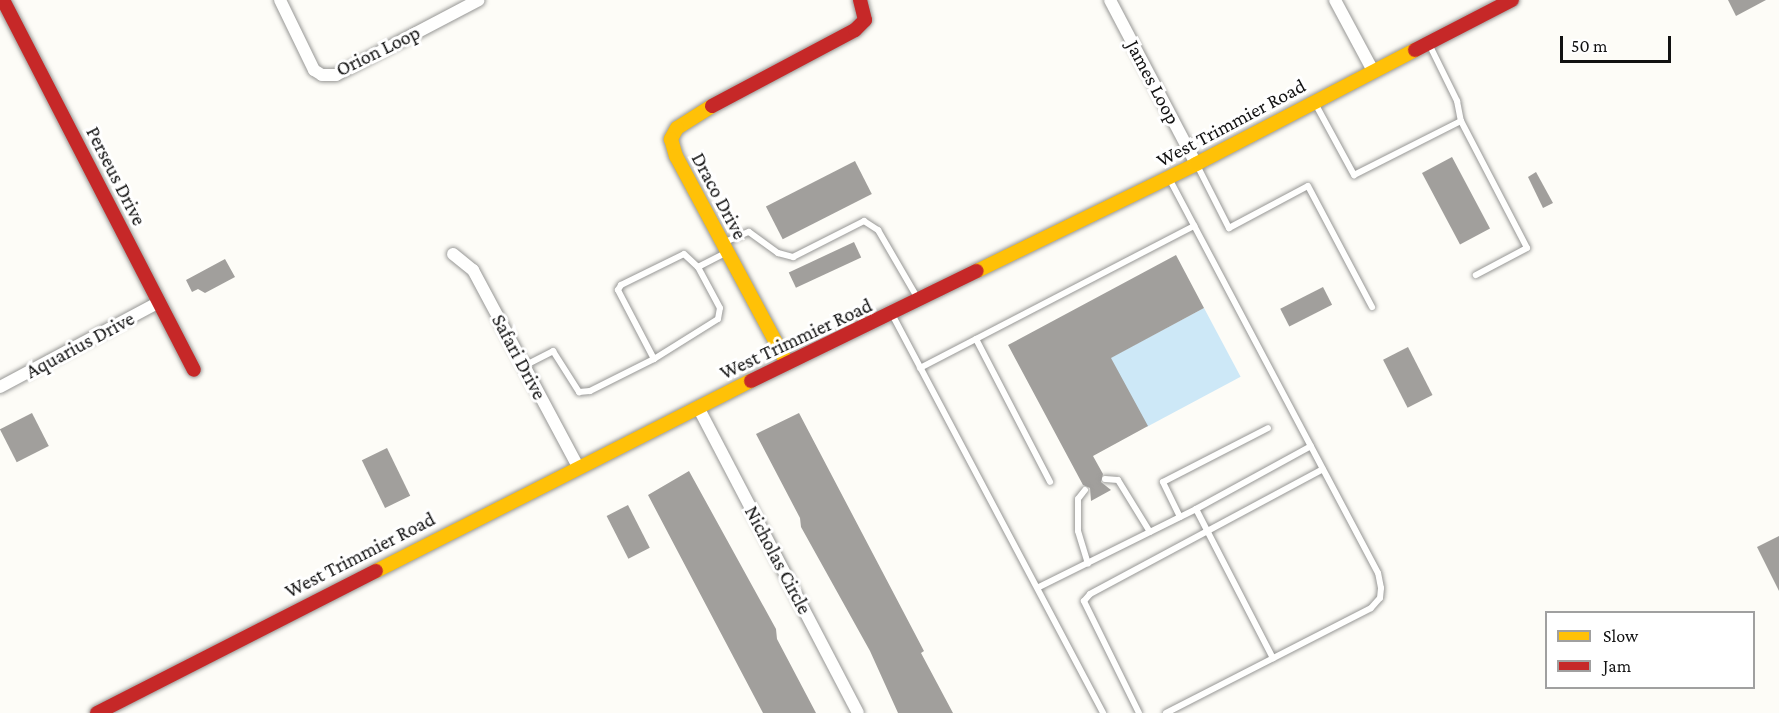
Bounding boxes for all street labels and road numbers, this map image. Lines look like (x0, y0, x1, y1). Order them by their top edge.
street label: Orion Loop (332, 20, 424, 82)
street label: James Loop (1121, 36, 1185, 128)
street label: West Trimmier Road (1152, 74, 1310, 172)
street label: Perseus Drive (81, 123, 151, 229)
street label: Draco Drive (686, 149, 752, 243)
street label: West Trimmier Road (716, 293, 876, 385)
street label: Aquarius Drive (22, 306, 138, 384)
street label: Safari Drive (486, 310, 552, 404)
street label: Nicholas Circle (739, 502, 817, 618)
street label: West Trimmier Road (281, 507, 439, 603)

